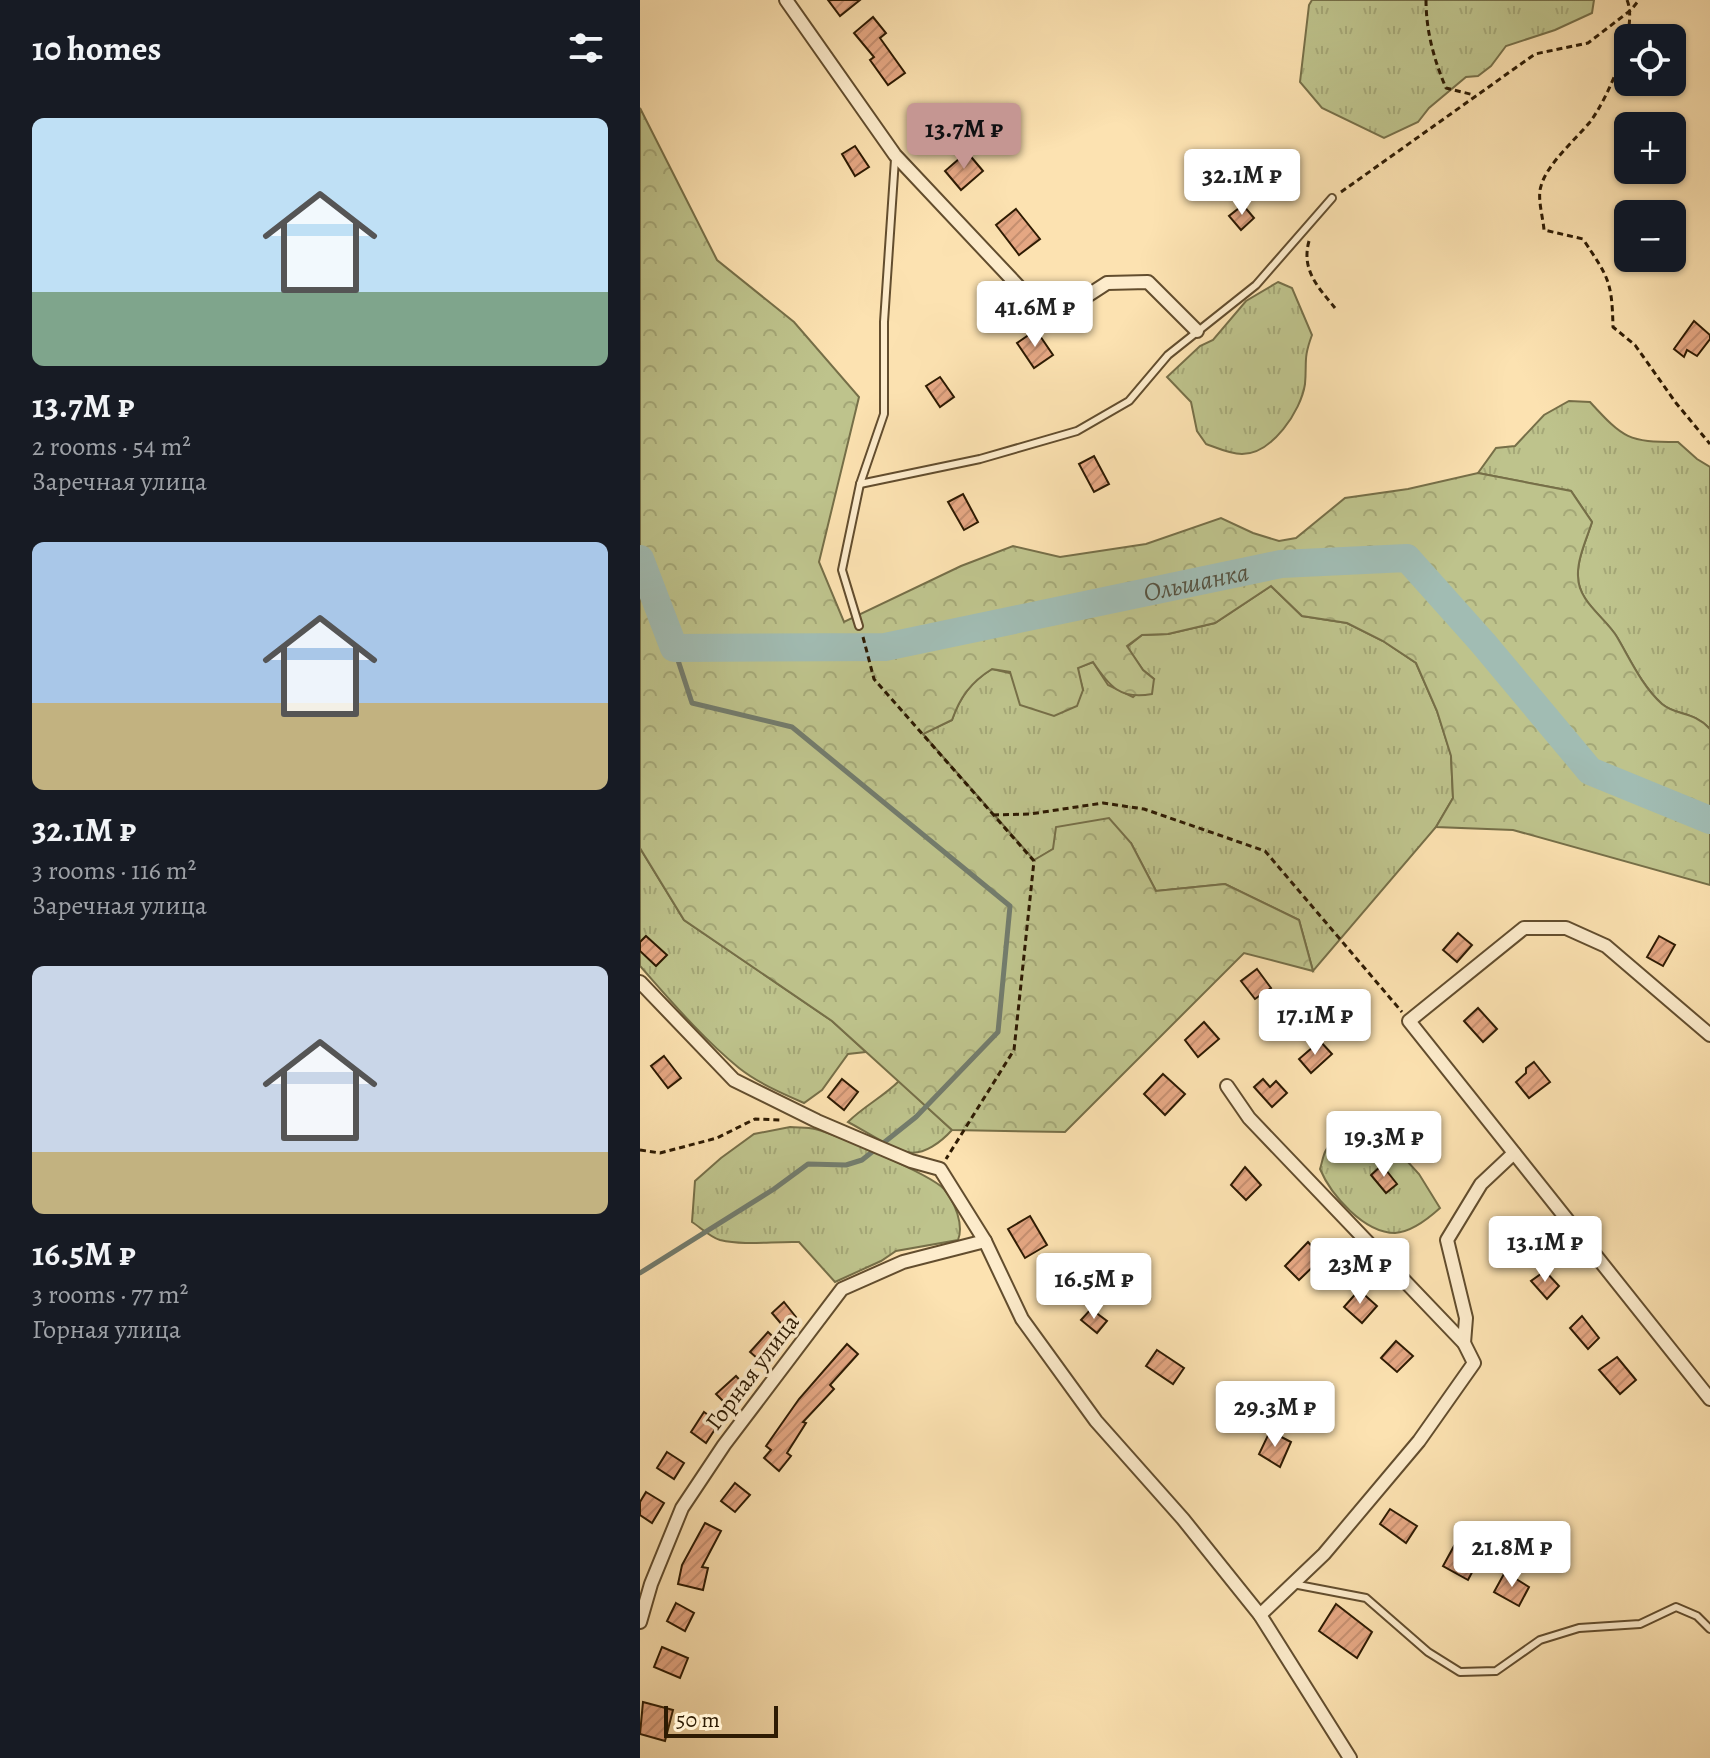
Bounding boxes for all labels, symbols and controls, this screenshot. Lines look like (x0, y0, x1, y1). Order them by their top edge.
map controls (1614, 24, 1686, 272)
button: locate (1614, 24, 1686, 96)
text: 10 homes (32, 25, 161, 72)
icon: filters (564, 26, 608, 70)
pin: 13.7M ₽ (890, 103, 1038, 171)
text: 13.7M ₽ (925, 111, 1003, 146)
button: + (1614, 112, 1686, 184)
pin: 32.1M ₽ (1168, 149, 1316, 217)
text: 32.1M ₽ (1202, 157, 1282, 192)
icon: home (248, 170, 392, 314)
button: − (1614, 200, 1686, 272)
pin: 41.6M ₽ (961, 281, 1109, 349)
text: 41.6M ₽ (995, 289, 1075, 324)
text: 13.7M ₽ (32, 382, 134, 429)
text: 2 rooms · 54 m² (32, 429, 191, 464)
text: Заречная улица (32, 464, 207, 499)
water label: Ольшанка (1140, 554, 1252, 610)
icon: home (248, 594, 392, 738)
text: 32.1M ₽ (32, 806, 136, 853)
text: 3 rooms · 116 m² (32, 853, 196, 888)
text: Заречная улица (32, 888, 207, 923)
pin: 17.1M ₽ (1241, 989, 1389, 1057)
text: 17.1M ₽ (1277, 997, 1353, 1032)
icon: home (248, 1018, 392, 1162)
pin: 19.3M ₽ (1310, 1111, 1458, 1179)
text: 19.3M ₽ (1344, 1119, 1424, 1154)
pin: 13.1M ₽ (1471, 1216, 1619, 1284)
text: 13.1M ₽ (1507, 1224, 1583, 1259)
text: 16.5M ₽ (32, 1230, 136, 1277)
pin: 23M ₽ (1304, 1238, 1416, 1306)
text: 23M ₽ (1328, 1246, 1392, 1281)
pin: 16.5M ₽ (1020, 1253, 1168, 1321)
text: 16.5M ₽ (1054, 1261, 1134, 1296)
text: 3 rooms · 77 m² (32, 1277, 188, 1312)
street label: Горная улица (698, 1307, 806, 1437)
text: Горная улица (32, 1312, 181, 1347)
pin: 29.3M ₽ (1201, 1381, 1349, 1449)
text: 29.3M ₽ (1234, 1389, 1316, 1424)
pin: 21.8M ₽ (1438, 1521, 1586, 1589)
text: 21.8M ₽ (1471, 1529, 1553, 1564)
scale bar (664, 1702, 778, 1738)
text: 50 m (676, 1705, 720, 1735)

